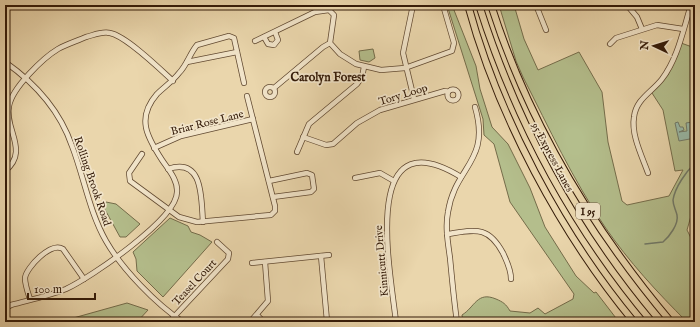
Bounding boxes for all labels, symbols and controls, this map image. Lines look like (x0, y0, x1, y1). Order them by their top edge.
north arrow (634, 26, 674, 66)
text: N (638, 40, 652, 52)
district label: Carolyn Forest (291, 70, 366, 86)
street label: Tory Loop (377, 81, 430, 109)
street label: Briar Rose Lane (169, 107, 245, 139)
street label: 95 Express Lanes (527, 119, 576, 195)
street label: Rolling Brook Road (70, 135, 114, 228)
road number: I 95 (576, 203, 600, 219)
street label: Kinnicutt Drive (372, 225, 392, 297)
street label: Teasel Court (170, 256, 220, 309)
scale bar (28, 275, 95, 301)
text: 100 m (34, 282, 62, 297)

